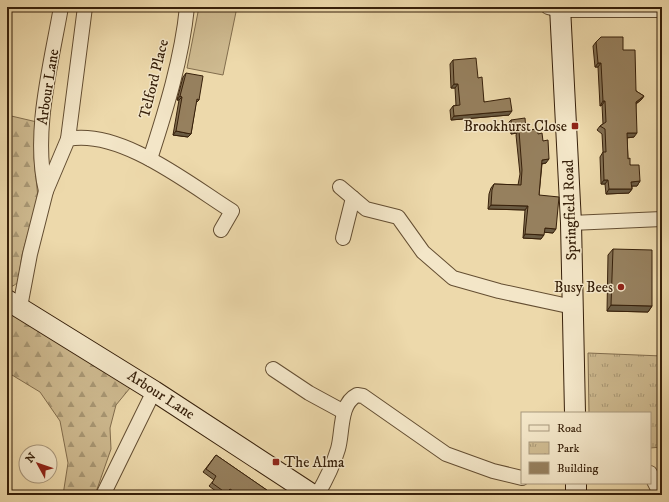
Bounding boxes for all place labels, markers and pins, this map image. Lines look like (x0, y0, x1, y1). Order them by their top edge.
place label: Brookhurst Close (463, 117, 567, 136)
marker: Brookhurst Close (570, 121, 580, 131)
place label: Busy Bees (554, 278, 613, 297)
marker: Busy Bees (616, 282, 626, 292)
place label: The Alma (284, 453, 345, 472)
marker: The Alma (271, 457, 281, 467)

